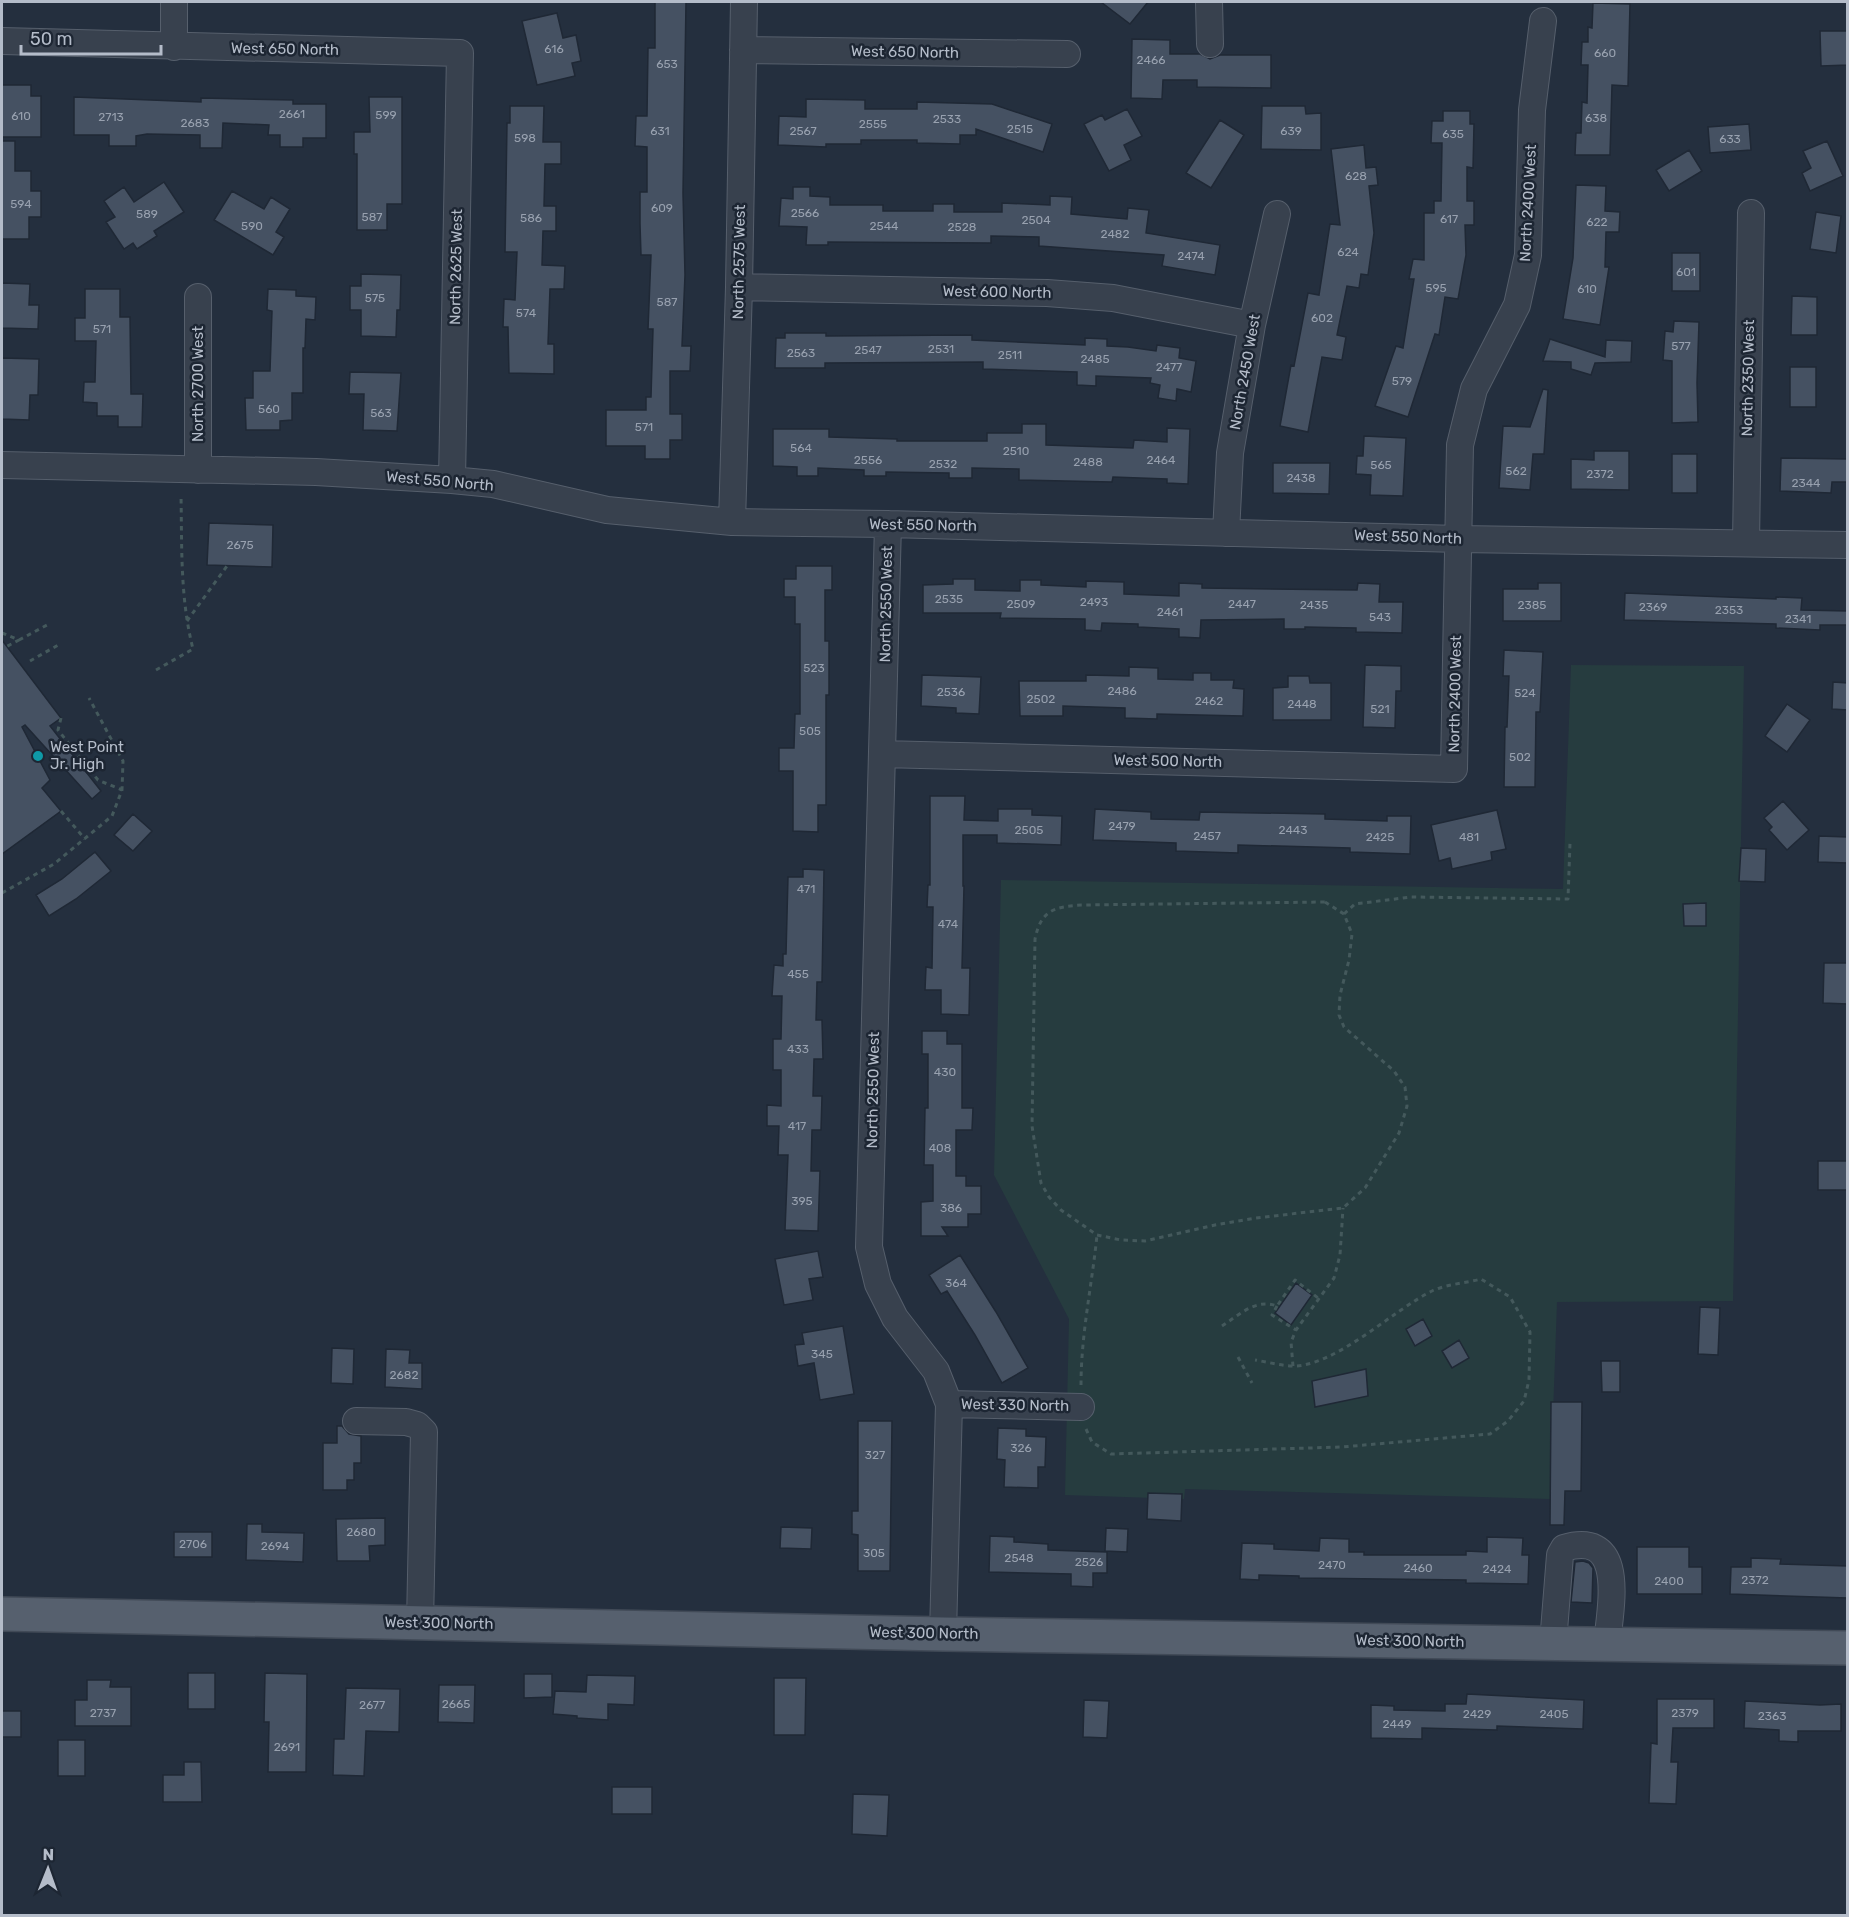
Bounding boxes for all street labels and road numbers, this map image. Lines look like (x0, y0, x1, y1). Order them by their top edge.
street label: West 650 North (231, 39, 339, 59)
street label: West 650 North (851, 42, 959, 62)
street label: North 2400 West (1516, 144, 1540, 262)
street label: North 2575 West (729, 204, 749, 320)
street label: North 2625 West (446, 209, 466, 325)
street label: West 600 North (942, 282, 1052, 302)
street label: North 2450 West (1226, 313, 1264, 431)
street label: North 2350 West (1738, 319, 1758, 436)
street label: North 2700 West (189, 326, 207, 442)
street label: West 550 North (385, 467, 495, 495)
street label: West 550 North (869, 515, 977, 535)
street label: West 550 North (1354, 526, 1462, 548)
street label: North 2550 West (876, 545, 896, 662)
street label: North 2400 West (1445, 635, 1465, 753)
street label: West 500 North (1114, 751, 1222, 771)
street label: North 2550 West (863, 1031, 883, 1148)
street label: West 330 North (961, 1395, 1069, 1415)
street label: West 300 North (384, 1613, 494, 1633)
street label: West 300 North (869, 1623, 979, 1643)
street label: West 300 North (1355, 1631, 1465, 1651)

